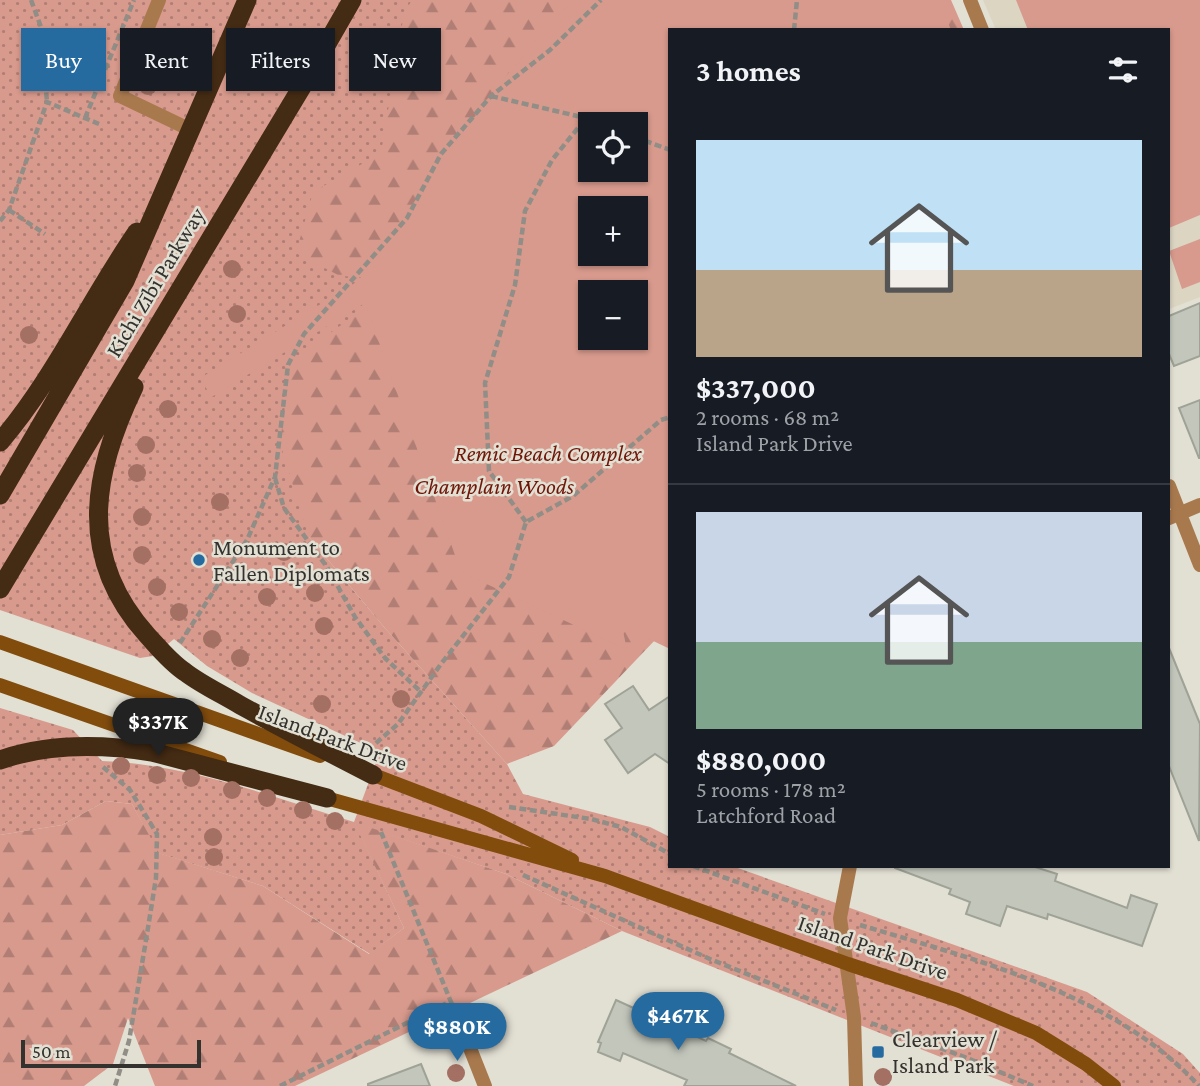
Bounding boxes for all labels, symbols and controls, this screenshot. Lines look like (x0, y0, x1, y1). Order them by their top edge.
chip: Buy (21, 28, 106, 91)
chip: Rent (120, 28, 212, 91)
chip: Filters (226, 28, 335, 91)
chip: New (349, 28, 441, 91)
icon: filters (1104, 51, 1142, 89)
text: 3 homes (696, 54, 801, 87)
map controls (578, 112, 648, 350)
button: locate (578, 112, 648, 182)
icon: home (856, 185, 982, 311)
button: + (578, 196, 648, 266)
street label: Kichi Zībī Parkway (100, 202, 210, 362)
button: − (578, 280, 648, 350)
text: $337,000 (696, 371, 816, 404)
text: 2 rooms · 68 m² (696, 404, 839, 430)
text: Island Park Drive (696, 430, 853, 456)
park label: Remic Beach Complex (454, 440, 642, 466)
park label: Champlain Woods (414, 473, 575, 499)
place label: Monument to Fallen Diplomats (213, 534, 370, 586)
marker: Monument to Fallen Diplomats (191, 552, 207, 568)
icon: home (856, 557, 982, 683)
pin: $337K (109, 698, 207, 758)
street label: Island Park Drive (255, 698, 411, 776)
text: $337K (128, 708, 188, 734)
text: $880,000 (696, 743, 826, 776)
text: 5 rooms · 178 m² (696, 776, 846, 802)
text: Latchford Road (696, 802, 836, 828)
street label: Island Park Drive (795, 909, 951, 985)
pin: $467K (629, 992, 727, 1052)
text: $467K (647, 1002, 709, 1028)
pin: $880K (408, 1004, 506, 1063)
text: $880K (424, 1013, 490, 1039)
place label: Clearview / Island Park (892, 1026, 998, 1078)
scale bar (21, 1037, 201, 1069)
text: 50 m (32, 1041, 71, 1062)
marker: Clearview / Island Park (870, 1044, 886, 1060)

